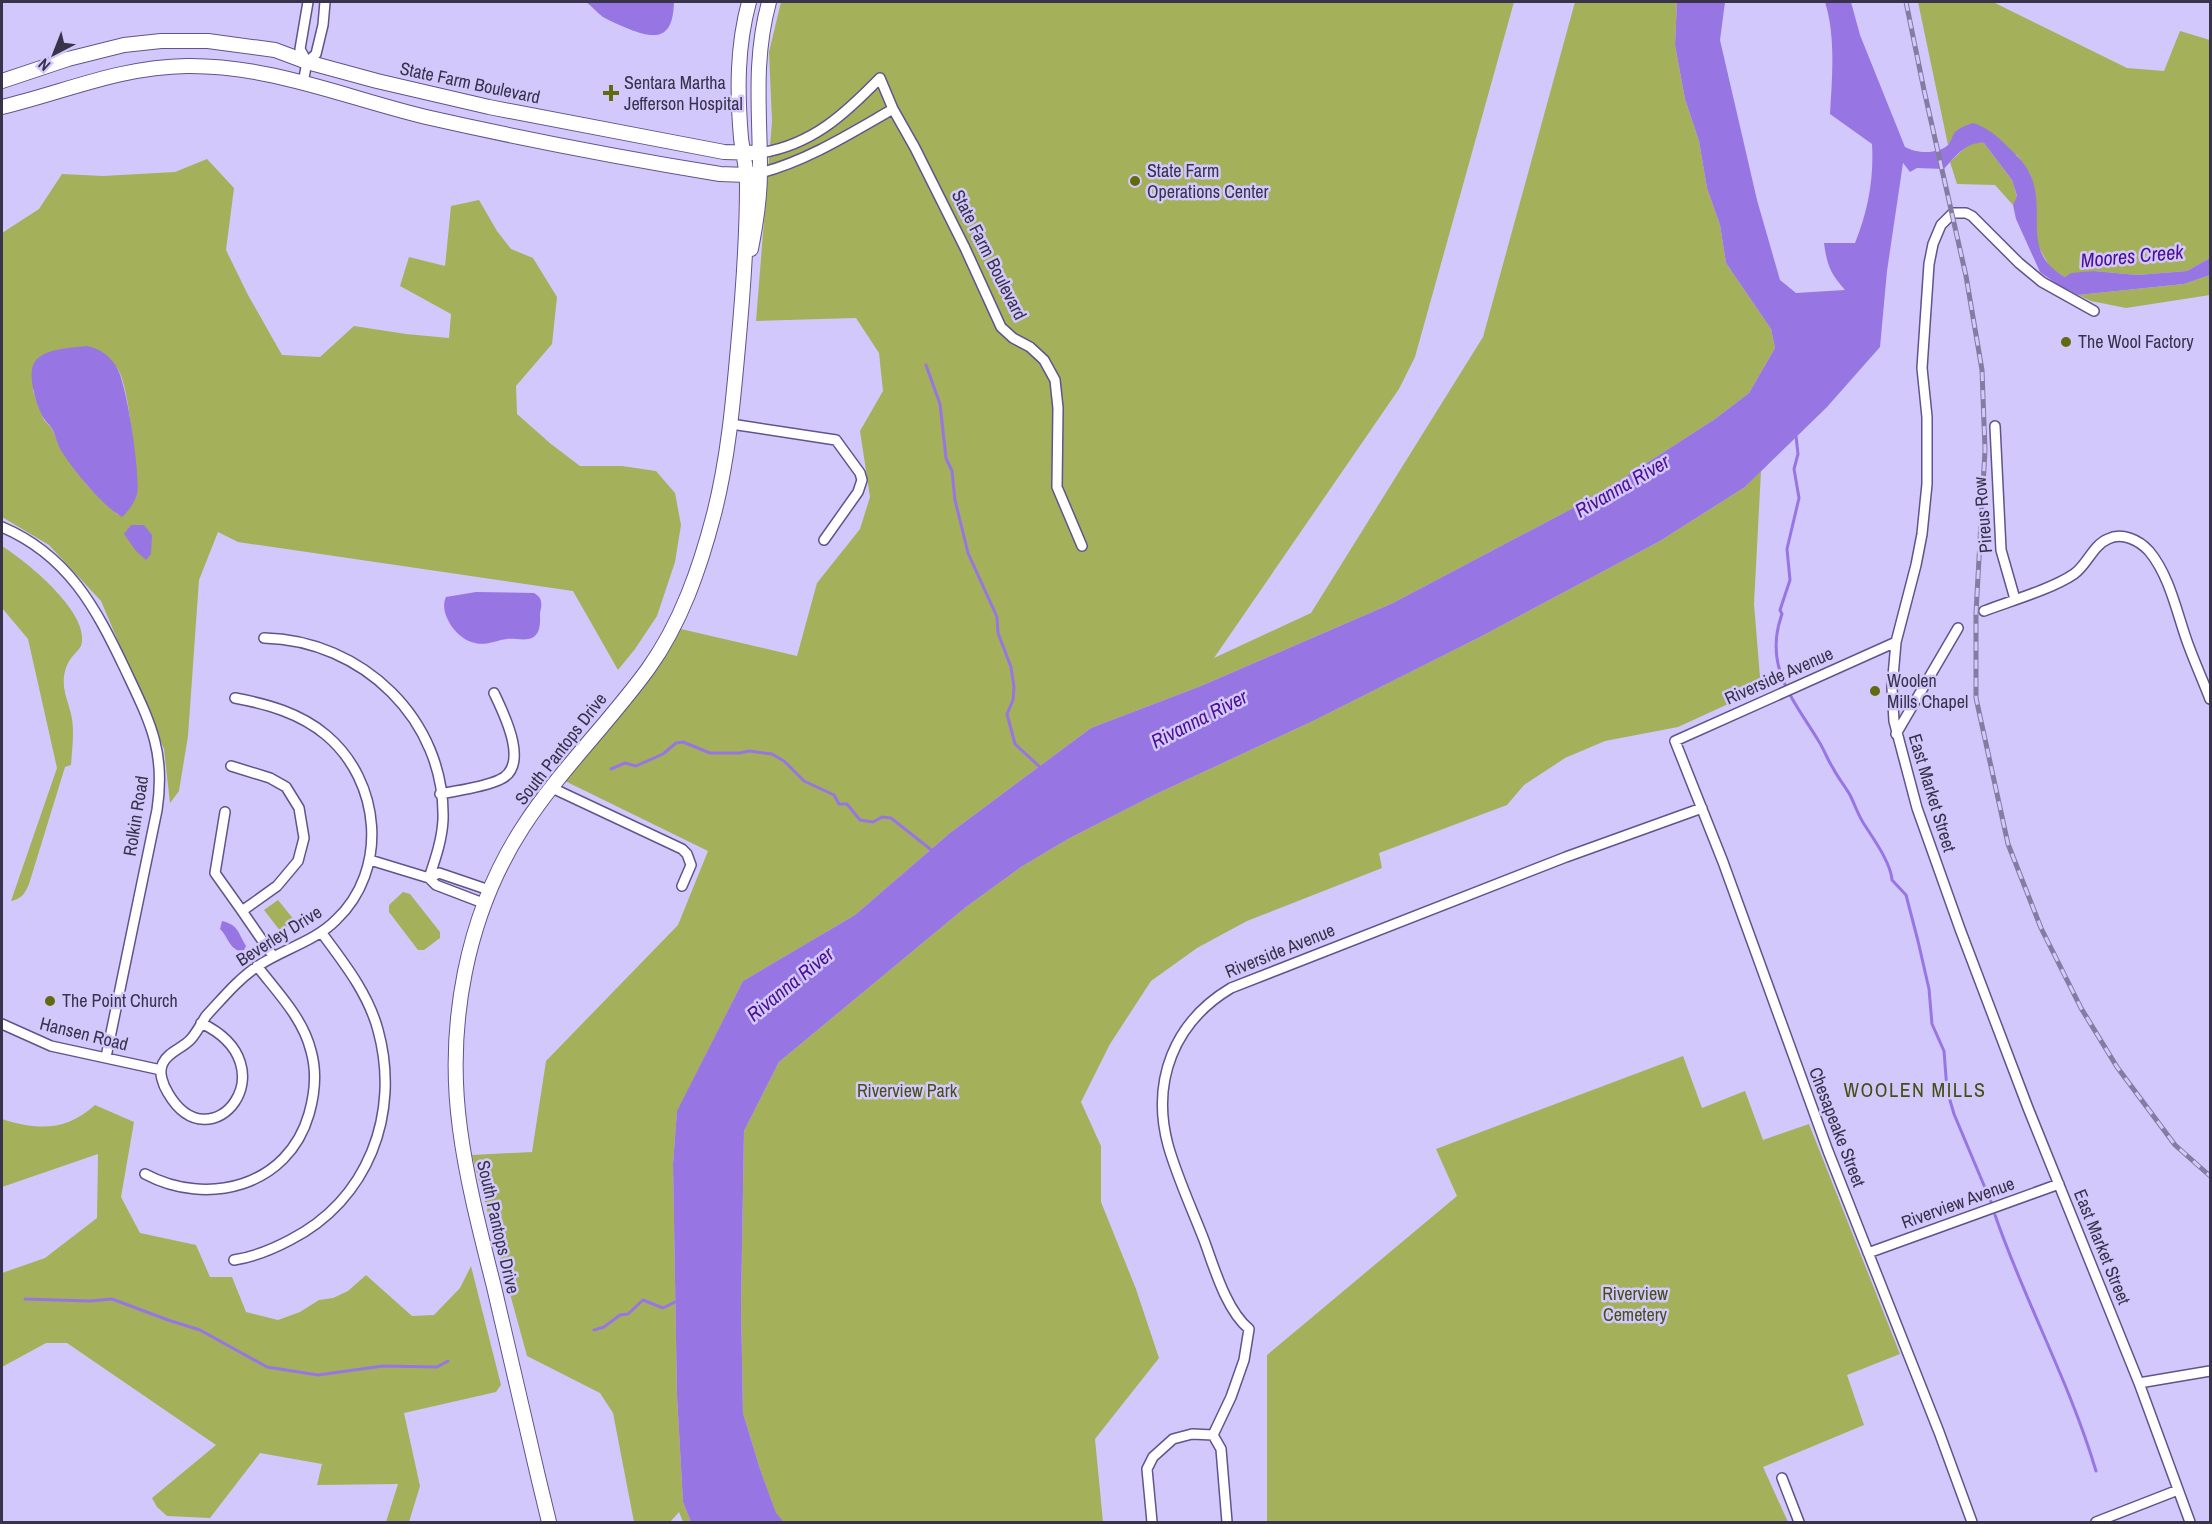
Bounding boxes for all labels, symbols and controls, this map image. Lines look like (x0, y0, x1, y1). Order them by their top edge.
north arrow (24, 24, 84, 84)
text: N (33, 54, 55, 76)
street label: State Farm Boulevard (398, 55, 543, 110)
place label: Sentara Martha Jefferson Hospital (624, 70, 743, 116)
marker: Sentara Martha Jefferson Hospital (602, 84, 620, 102)
place label: State Farm Operations Center (1147, 158, 1269, 204)
marker: State Farm Operations Center (1128, 174, 1142, 188)
street label: State Farm Boulevard (946, 185, 1033, 324)
water label: Moores Creek (2079, 237, 2185, 273)
place label: The Wool Factory (2078, 329, 2194, 354)
marker: The Wool Factory (2059, 335, 2073, 349)
water label: Rivanna River (1570, 447, 1674, 523)
street label: Pireus Row (1967, 476, 1998, 554)
street label: Riverside Avenue (1721, 640, 1837, 711)
place label: Woolen Mills Chapel (1887, 668, 1968, 714)
water label: Rivanna River (1146, 682, 1252, 754)
marker: Woolen Mills Chapel (1868, 684, 1882, 698)
street label: South Pantops Drive (509, 687, 612, 810)
street label: East Market Street (1903, 731, 1962, 855)
street label: Rolkin Road (117, 774, 154, 858)
street label: Beverley Drive (231, 899, 326, 972)
street label: Riverside Avenue (1221, 917, 1338, 984)
water label: Rivanna River (740, 940, 839, 1027)
place label: The Point Church (62, 988, 178, 1013)
marker: The Point Church (43, 994, 57, 1008)
street label: Hansen Road (37, 1010, 131, 1057)
street label: Chesapeake Street (1803, 1063, 1872, 1190)
district label: WOOLEN MILLS (1844, 1076, 1986, 1103)
park label: Riverview Park (857, 1078, 958, 1103)
street label: South Pantops Drive (471, 1158, 526, 1296)
street label: Riverview Avenue (1898, 1170, 2018, 1235)
street label: East Market Street (2068, 1185, 2137, 1308)
park label: Riverview Cemetery (1602, 1281, 1668, 1327)

